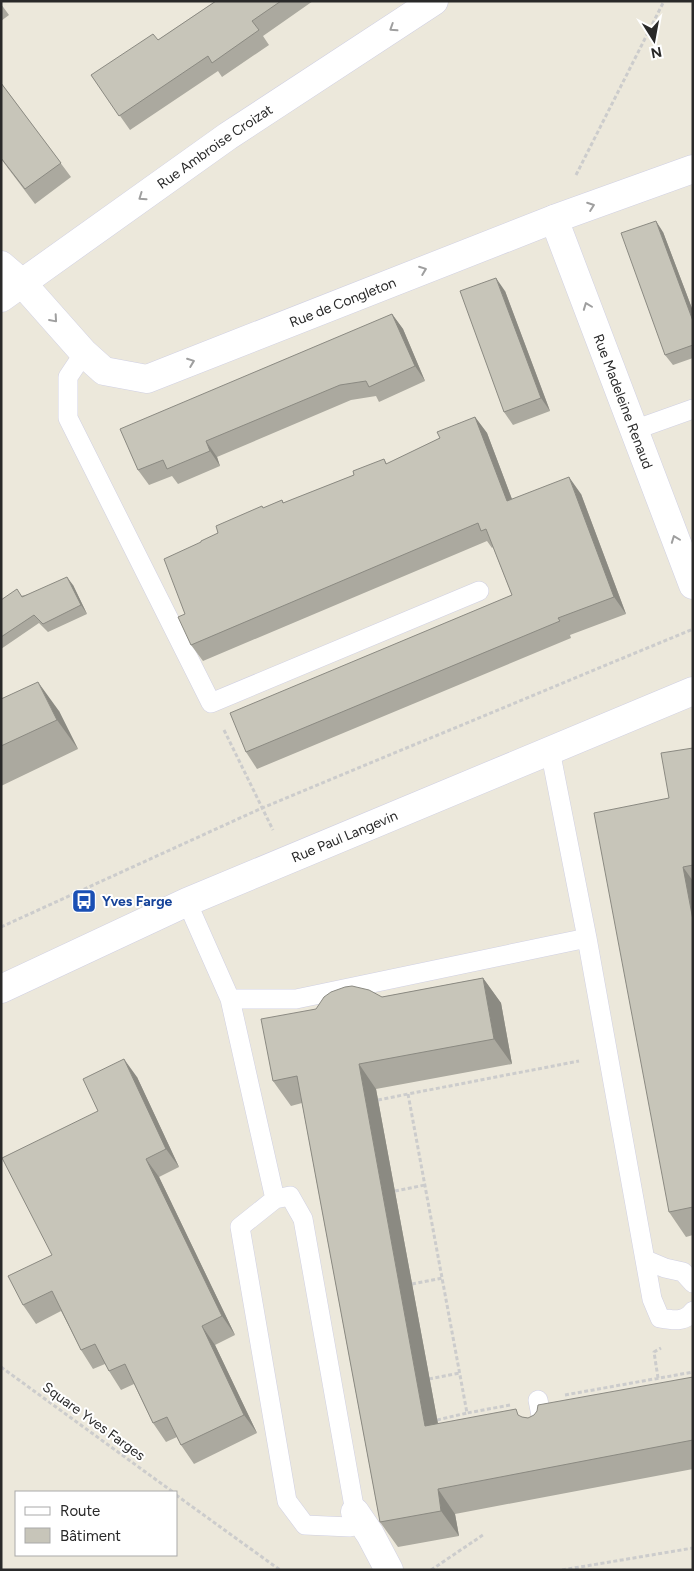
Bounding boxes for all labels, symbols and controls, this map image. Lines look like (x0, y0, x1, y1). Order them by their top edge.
north arrow (629, 15, 679, 65)
one-way arrow (389, 22, 399, 31)
text: N (649, 43, 663, 62)
street label: Rue Ambroise Croizat (154, 101, 276, 193)
one-way arrow (139, 191, 148, 200)
one-way arrow (587, 202, 595, 212)
one-way arrow (419, 266, 427, 276)
street label: Rue de Congleton (287, 274, 399, 331)
one-way arrow (582, 302, 592, 310)
one-way arrow (48, 314, 57, 323)
street label: Rue Madeleine Renaud (589, 332, 656, 471)
one-way arrow (186, 358, 195, 368)
one-way arrow (671, 535, 682, 544)
street label: Rue Paul Langevin (289, 807, 401, 866)
bus stop icon: Yves Farge (71, 888, 97, 914)
place label: Yves Farge (102, 893, 173, 910)
street label: Square Yves Farges (39, 1379, 148, 1464)
legend (15, 1491, 178, 1556)
text: Route (60, 1502, 100, 1520)
text: Bâtiment (60, 1527, 121, 1545)

